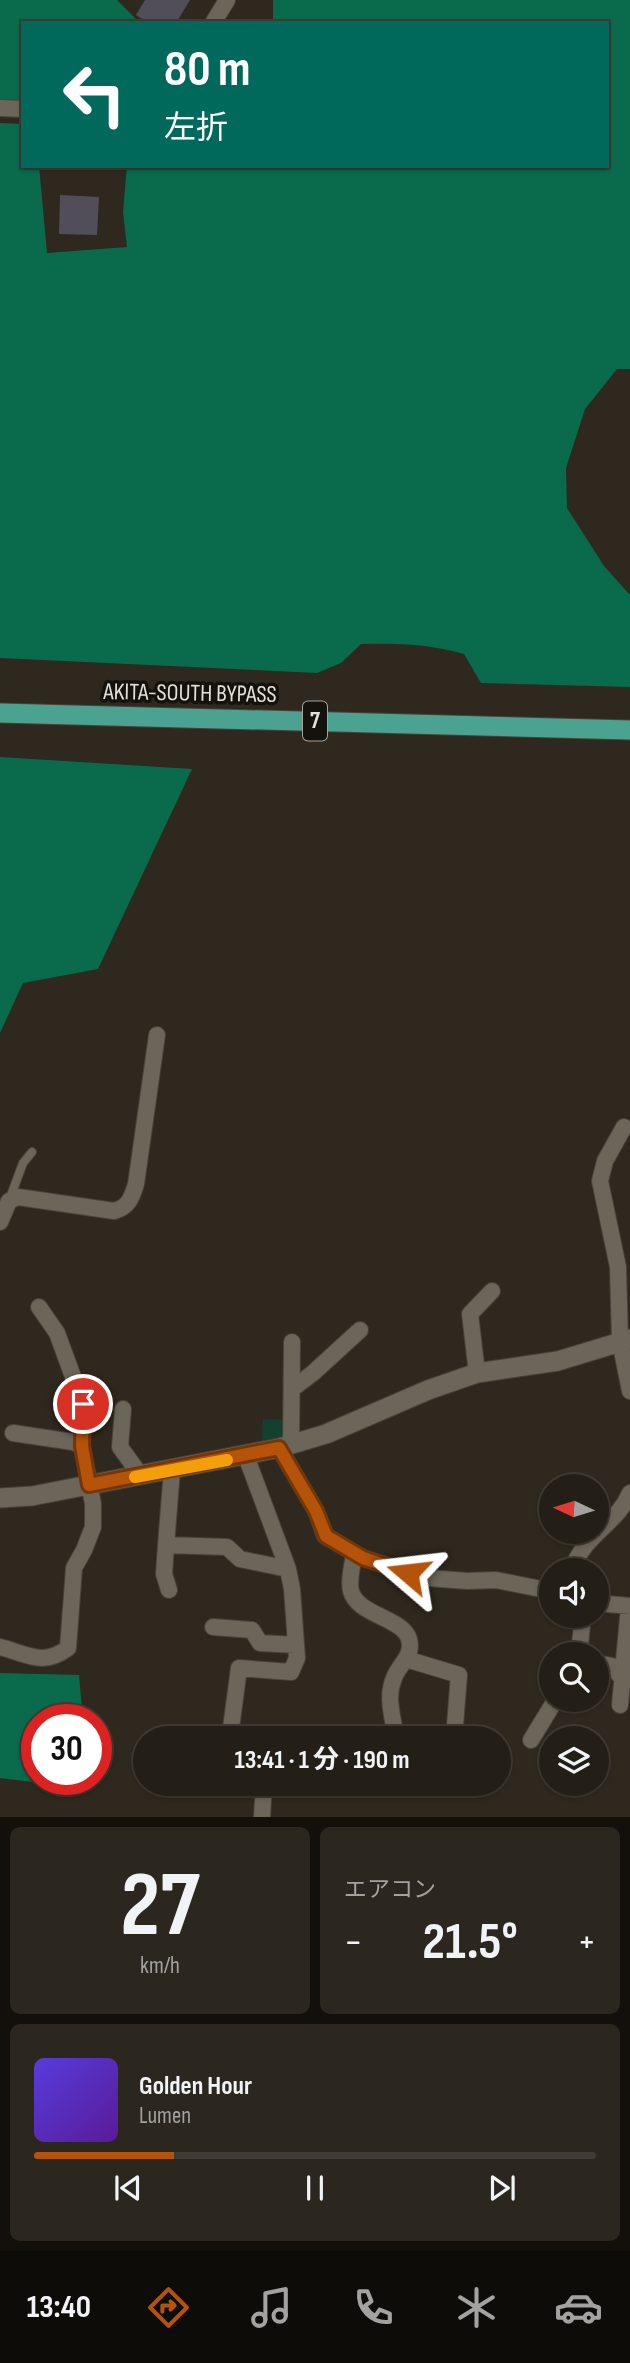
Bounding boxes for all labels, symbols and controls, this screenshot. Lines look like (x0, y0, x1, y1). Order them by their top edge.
text: 80 m (164, 41, 251, 100)
icon: left (49, 49, 140, 140)
text: 左折 (164, 109, 228, 148)
street label: AKITA-SOUTH BYPASS (102, 677, 277, 709)
road number: 7 (303, 702, 327, 740)
pin (53, 1374, 113, 1434)
icon: arrive (64, 1385, 102, 1423)
north arrow (539, 1474, 609, 1544)
map controls (539, 1474, 609, 1796)
position arrow (371, 1536, 445, 1610)
button: sound (539, 1558, 609, 1628)
button: search (539, 1642, 609, 1712)
speed limit sign: 30 (21, 1704, 112, 1795)
button: layers (539, 1726, 609, 1796)
text: 13:41 · 1 分 · 190 m (234, 1745, 410, 1776)
text: 27 (120, 1852, 200, 1961)
text: エアコン (344, 1876, 436, 1904)
text: 21.5° (422, 1911, 518, 1974)
text: − (344, 1920, 363, 1965)
text: + (577, 1920, 596, 1965)
text: km/h (140, 1952, 180, 1980)
text: Golden Hour (139, 2071, 252, 2102)
text: Lumen (139, 2102, 191, 2130)
icon: previous (109, 2169, 147, 2207)
icon: pause (296, 2169, 334, 2207)
icon: next (483, 2169, 521, 2207)
icon: directions (144, 2283, 193, 2332)
icon: music (247, 2283, 296, 2332)
icon: phone (349, 2283, 398, 2332)
icon: climate (452, 2283, 501, 2332)
icon: car (554, 2283, 603, 2332)
text: 13:40 (27, 2288, 91, 2327)

